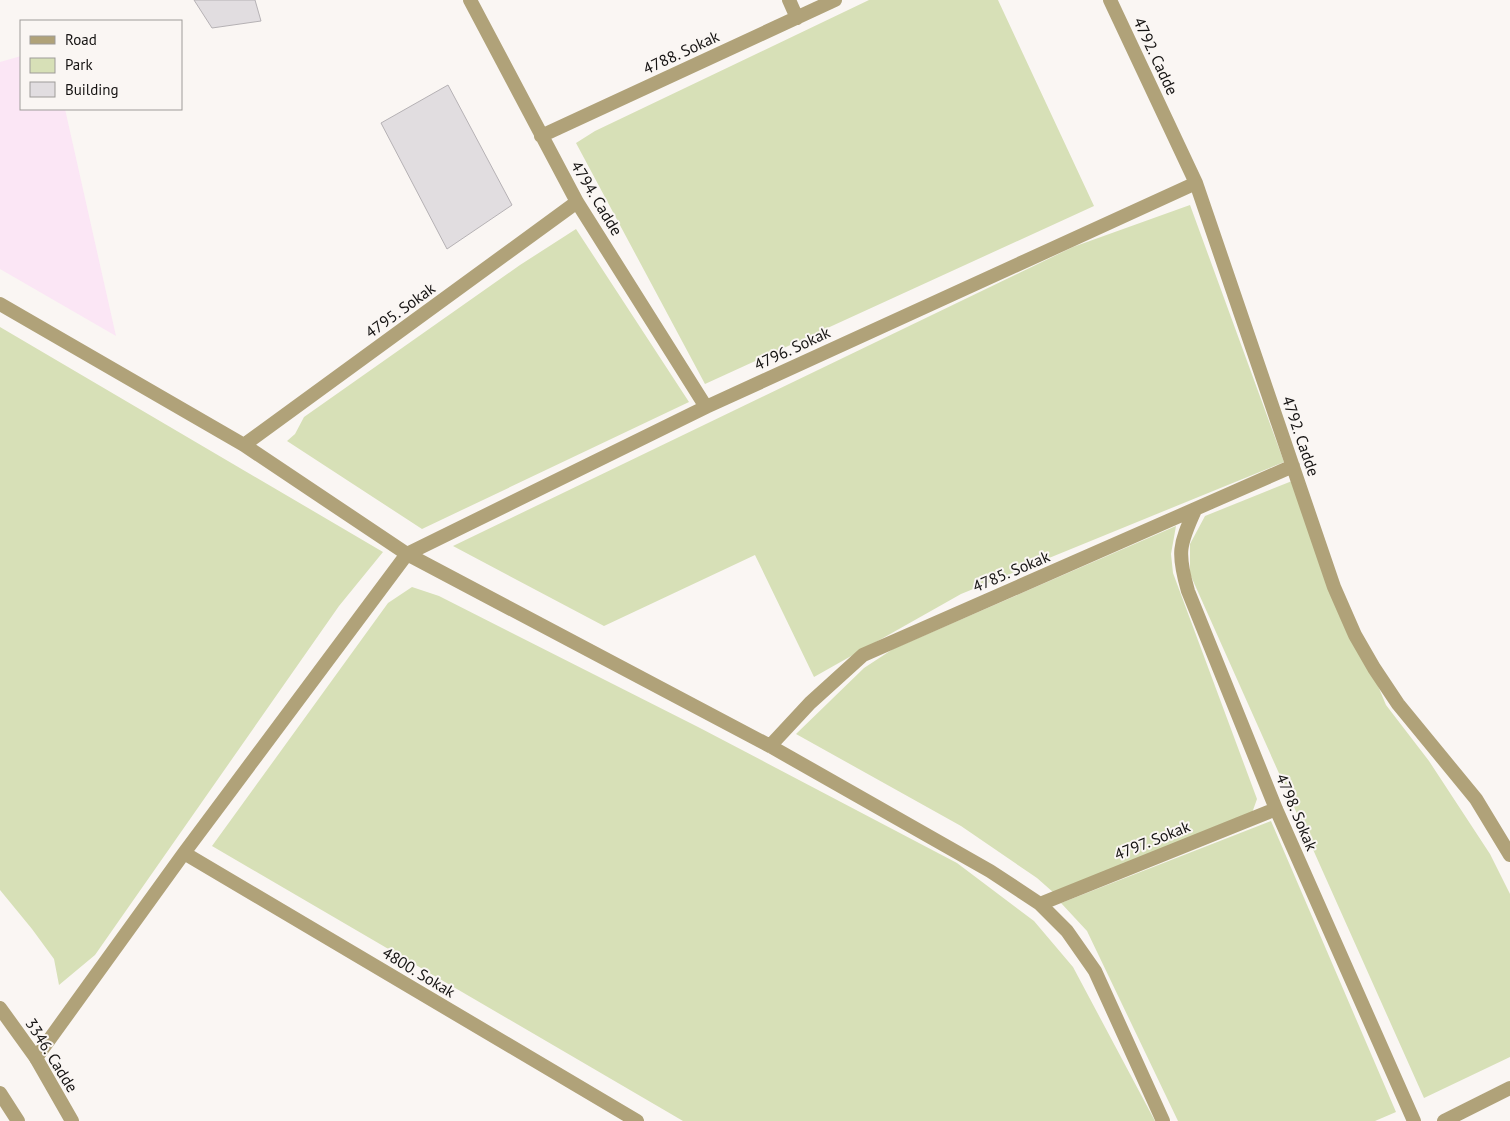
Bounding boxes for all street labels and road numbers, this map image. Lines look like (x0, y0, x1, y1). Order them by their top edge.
street label: 4792. Cadde (1129, 14, 1183, 98)
street label: 4788. Sokak (640, 26, 723, 78)
street label: 4794. Cadde (567, 157, 627, 239)
street label: 4795. Sokak (361, 278, 439, 342)
street label: 4796. Sokak (751, 322, 834, 374)
street label: 4792. Cadde (1278, 393, 1324, 479)
street label: 4785. Sokak (970, 546, 1053, 596)
street label: 4798. Sokak (1272, 771, 1322, 854)
street label: 4797. Sokak (1111, 816, 1193, 864)
street label: 4800. Sokak (379, 942, 459, 1002)
street label: 3346. Cadde (21, 1014, 83, 1096)

